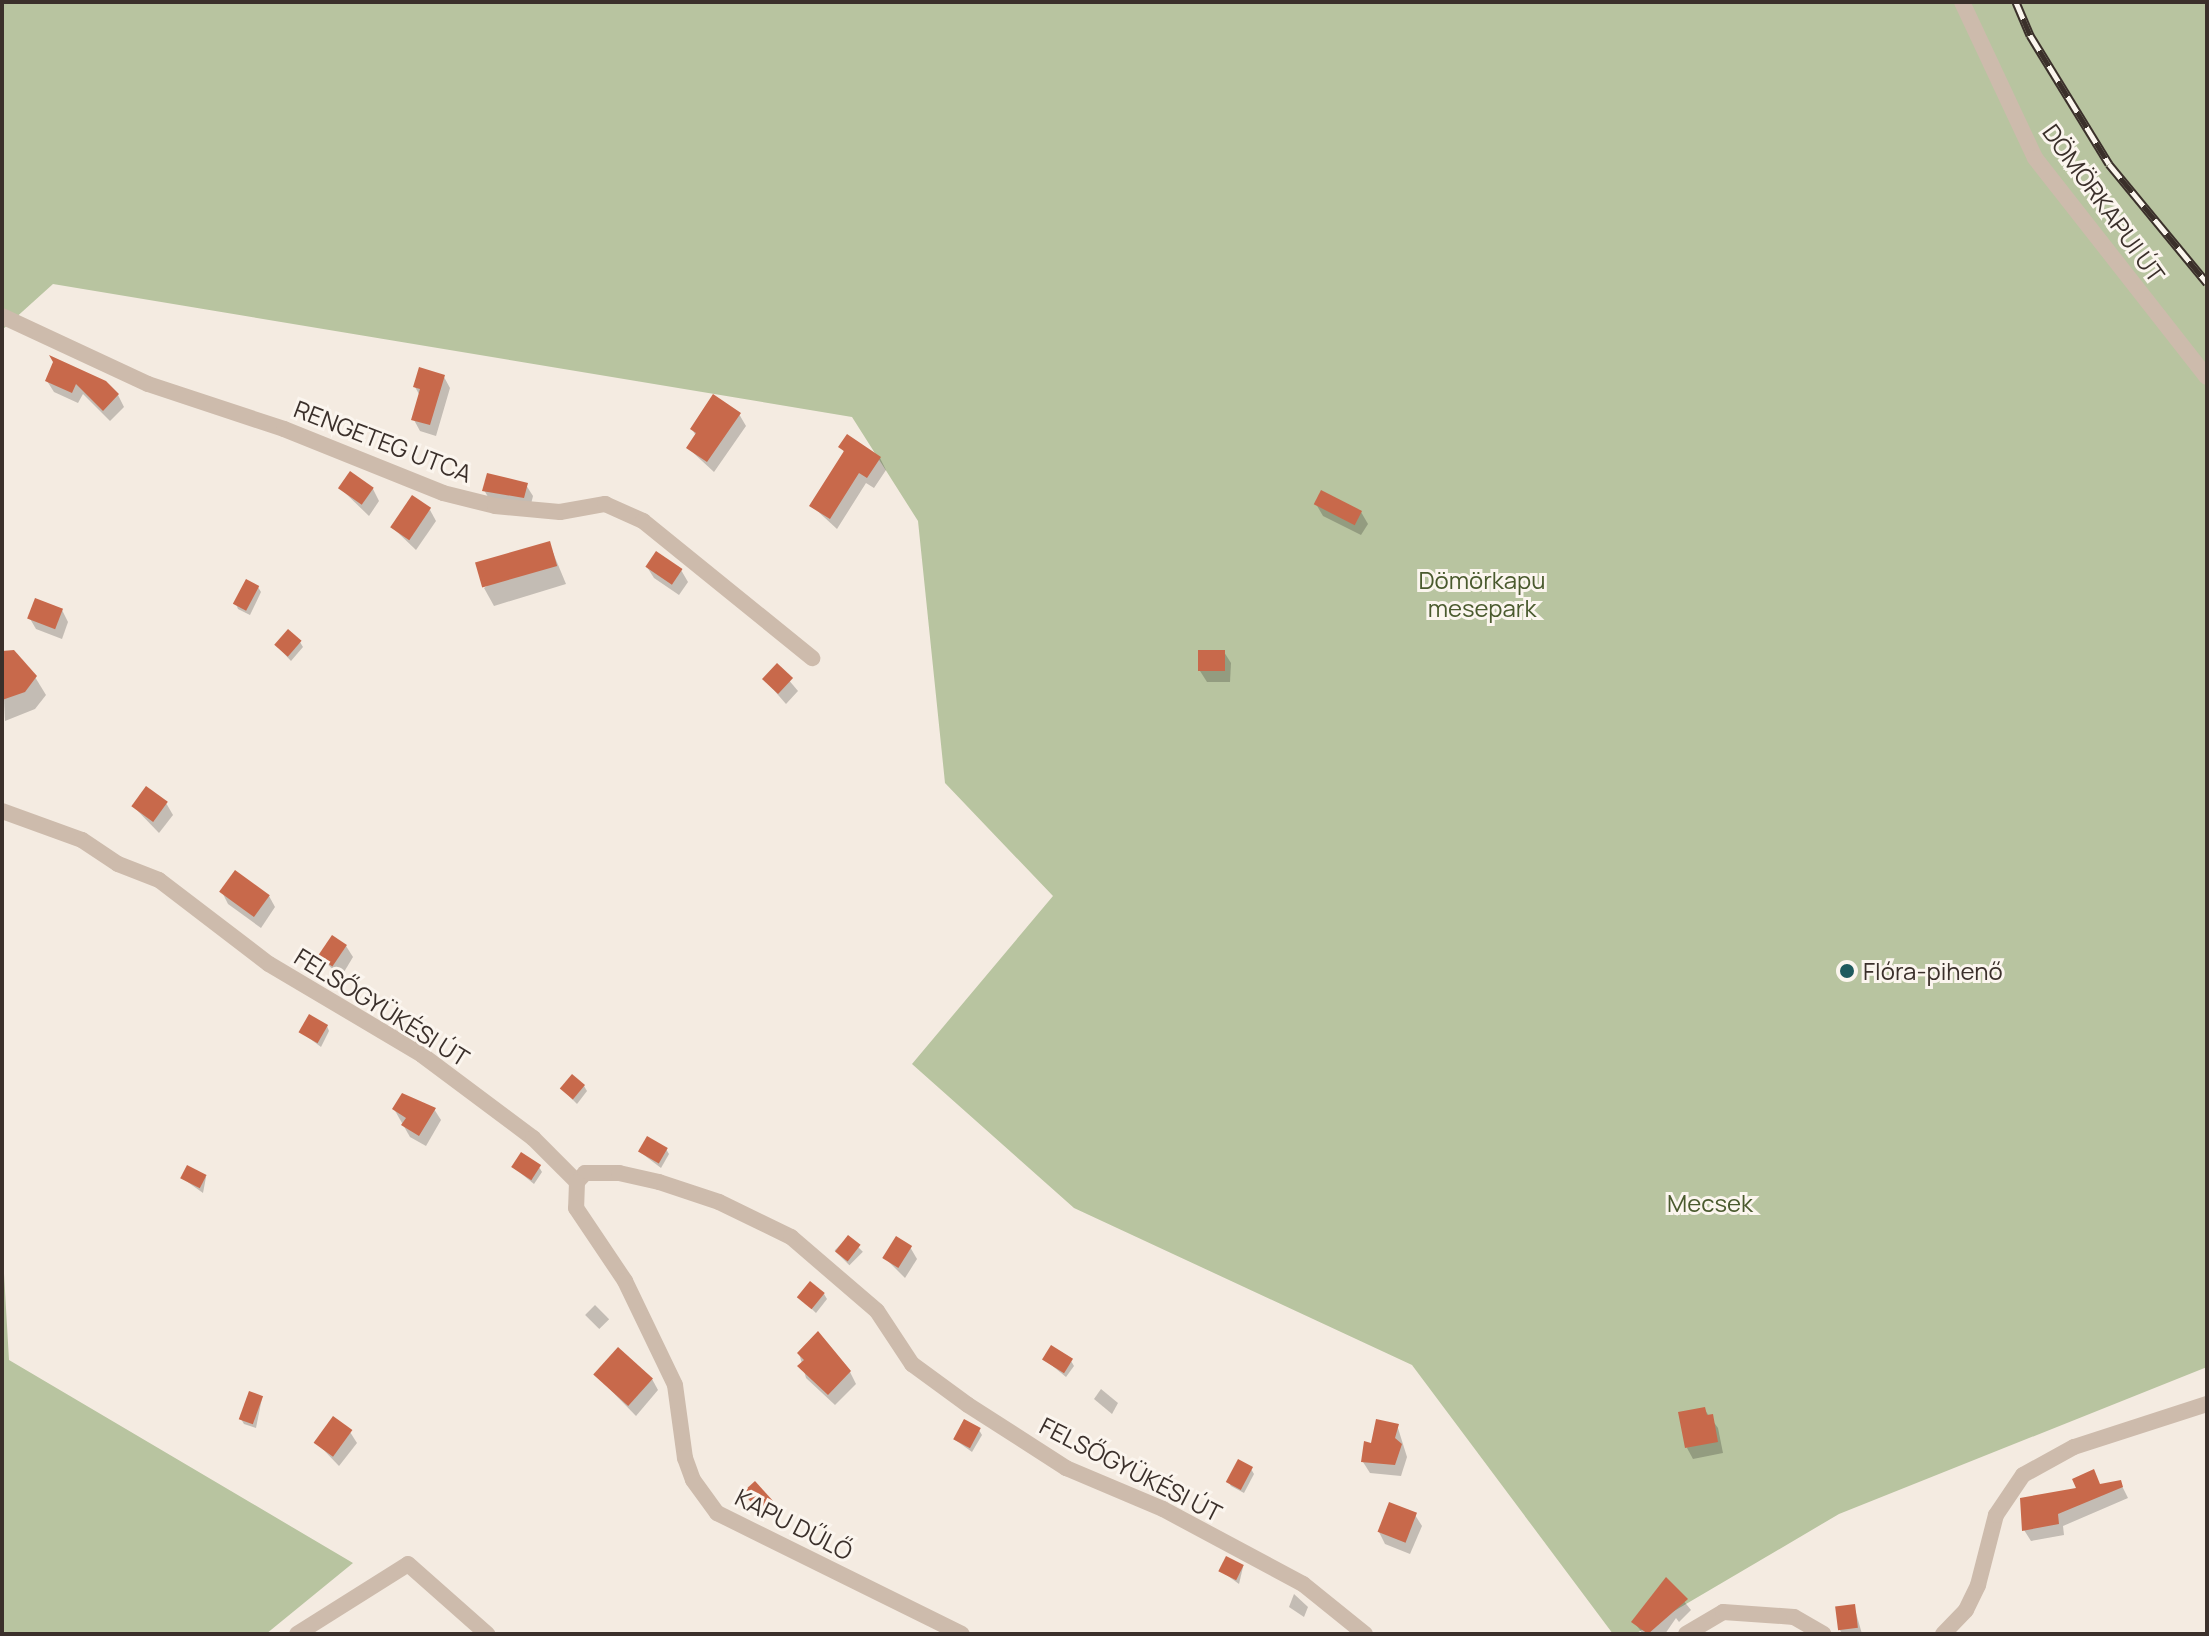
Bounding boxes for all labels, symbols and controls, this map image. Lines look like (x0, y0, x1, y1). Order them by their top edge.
street label: DÖMÖRKAPUI ÚT (2037, 118, 2171, 288)
street label: RENGETEG UTCA (290, 394, 476, 488)
park label: Dömörkapu mesepark (1418, 566, 1546, 622)
street label: FELSŐGYÜKÉSI ÚT (289, 942, 475, 1072)
place label: Flóra-pihenő (1863, 957, 2003, 985)
marker: Flóra-pihenő (1838, 962, 1856, 980)
park label: Mecsek (1667, 1189, 1753, 1217)
street label: FELSŐGYÜKÉSI ÚT (1035, 1411, 1227, 1527)
street label: KAPU DŰLŐ (731, 1482, 857, 1566)

